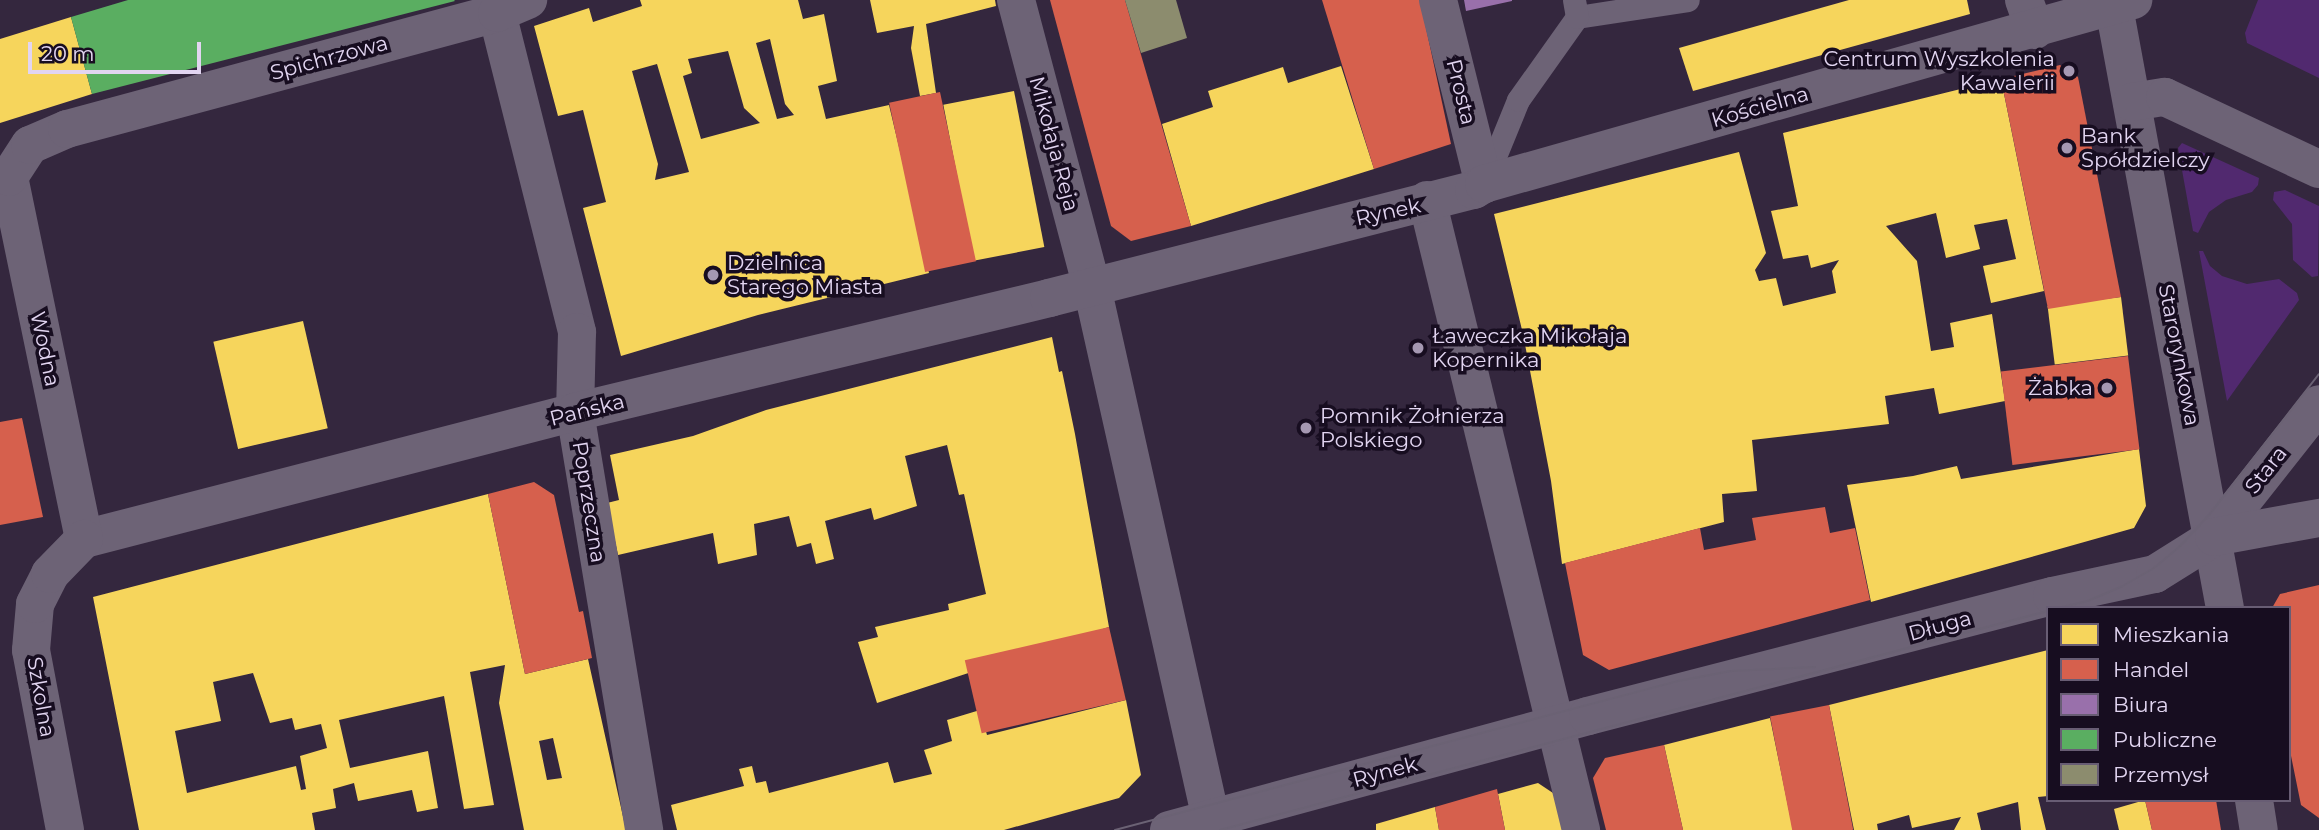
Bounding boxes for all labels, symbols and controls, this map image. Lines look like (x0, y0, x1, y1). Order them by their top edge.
scale bar (32, 28, 205, 72)
street label: Spichrzowa (267, 30, 391, 86)
text: 20 m (41, 41, 95, 66)
place label: Centrum Wyszkolenia Kawalerii (1823, 46, 2055, 96)
street label: Prosta (1441, 57, 1481, 127)
marker: Centrum Wyszkolenia Kawalerii (2061, 63, 2077, 79)
street label: Mikołaja Reja (1024, 74, 1084, 214)
street label: Kościelna (1708, 81, 1812, 133)
place label: Bank Spółdzielczy (2081, 123, 2210, 173)
marker: Bank Spółdzielczy (2059, 140, 2075, 156)
street label: Rynek (1353, 193, 1423, 231)
place label: Dzielnica Starego Miasta (727, 250, 883, 300)
marker: Dzielnica Starego Miasta (705, 267, 721, 283)
street label: Starorynkowa (2153, 282, 2205, 428)
street label: Wodna (25, 309, 65, 389)
place label: Ławeczka Mikołaja Kopernika (1432, 323, 1627, 373)
marker: Ławeczka Mikołaja Kopernika (1410, 340, 1426, 356)
place label: Żabka (2028, 375, 2093, 401)
marker: Żabka (2099, 380, 2115, 396)
street label: Pańska (547, 389, 627, 431)
place label: Pomnik Żołnierza Polskiego (1320, 403, 1505, 453)
marker: Pomnik Żołnierza Polskiego (1298, 420, 1314, 436)
street label: Poprzeczna (567, 439, 611, 565)
street label: Stara (2240, 441, 2292, 499)
street label: Długa (1906, 606, 1974, 646)
legend (2046, 606, 2291, 802)
text: Mieszkania (2113, 622, 2229, 647)
street label: Szkolna (22, 655, 60, 739)
text: Handel (2113, 657, 2189, 682)
text: Biura (2113, 692, 2169, 717)
text: Publiczne (2113, 727, 2217, 752)
street label: Rynek (1350, 751, 1420, 793)
text: Przemysł (2113, 762, 2209, 787)

